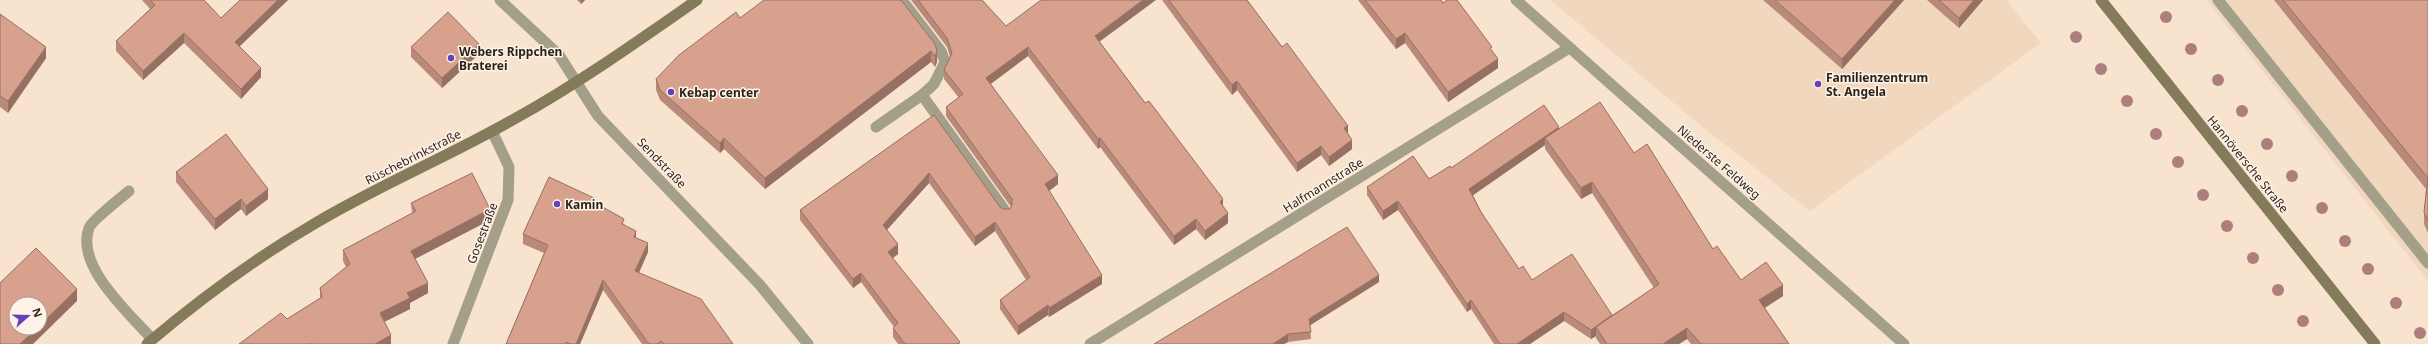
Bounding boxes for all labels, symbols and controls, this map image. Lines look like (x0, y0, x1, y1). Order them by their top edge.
place label: Webers Rippchen Braterei (459, 43, 562, 74)
marker: Webers Rippchen Braterei (446, 53, 456, 63)
place label: Familienzentrum St. Angela (1826, 69, 1928, 100)
marker: Familienzentrum St. Angela (1813, 79, 1823, 89)
place label: Kebap center (679, 84, 759, 101)
marker: Kebap center (666, 87, 676, 97)
street label: Hannöversche Straße (2203, 112, 2293, 216)
street label: Niederste Feldweg (1674, 121, 1764, 203)
street label: Rüschebrinkstraße (362, 125, 464, 189)
street label: Sendstraße (634, 134, 691, 192)
street label: Halfmannstraße (1280, 153, 1366, 216)
place label: Kamin (565, 196, 603, 213)
marker: Kamin (552, 199, 562, 209)
street label: Gosestraße (463, 200, 502, 266)
north arrow (8, 296, 48, 336)
text: N (29, 306, 46, 319)

